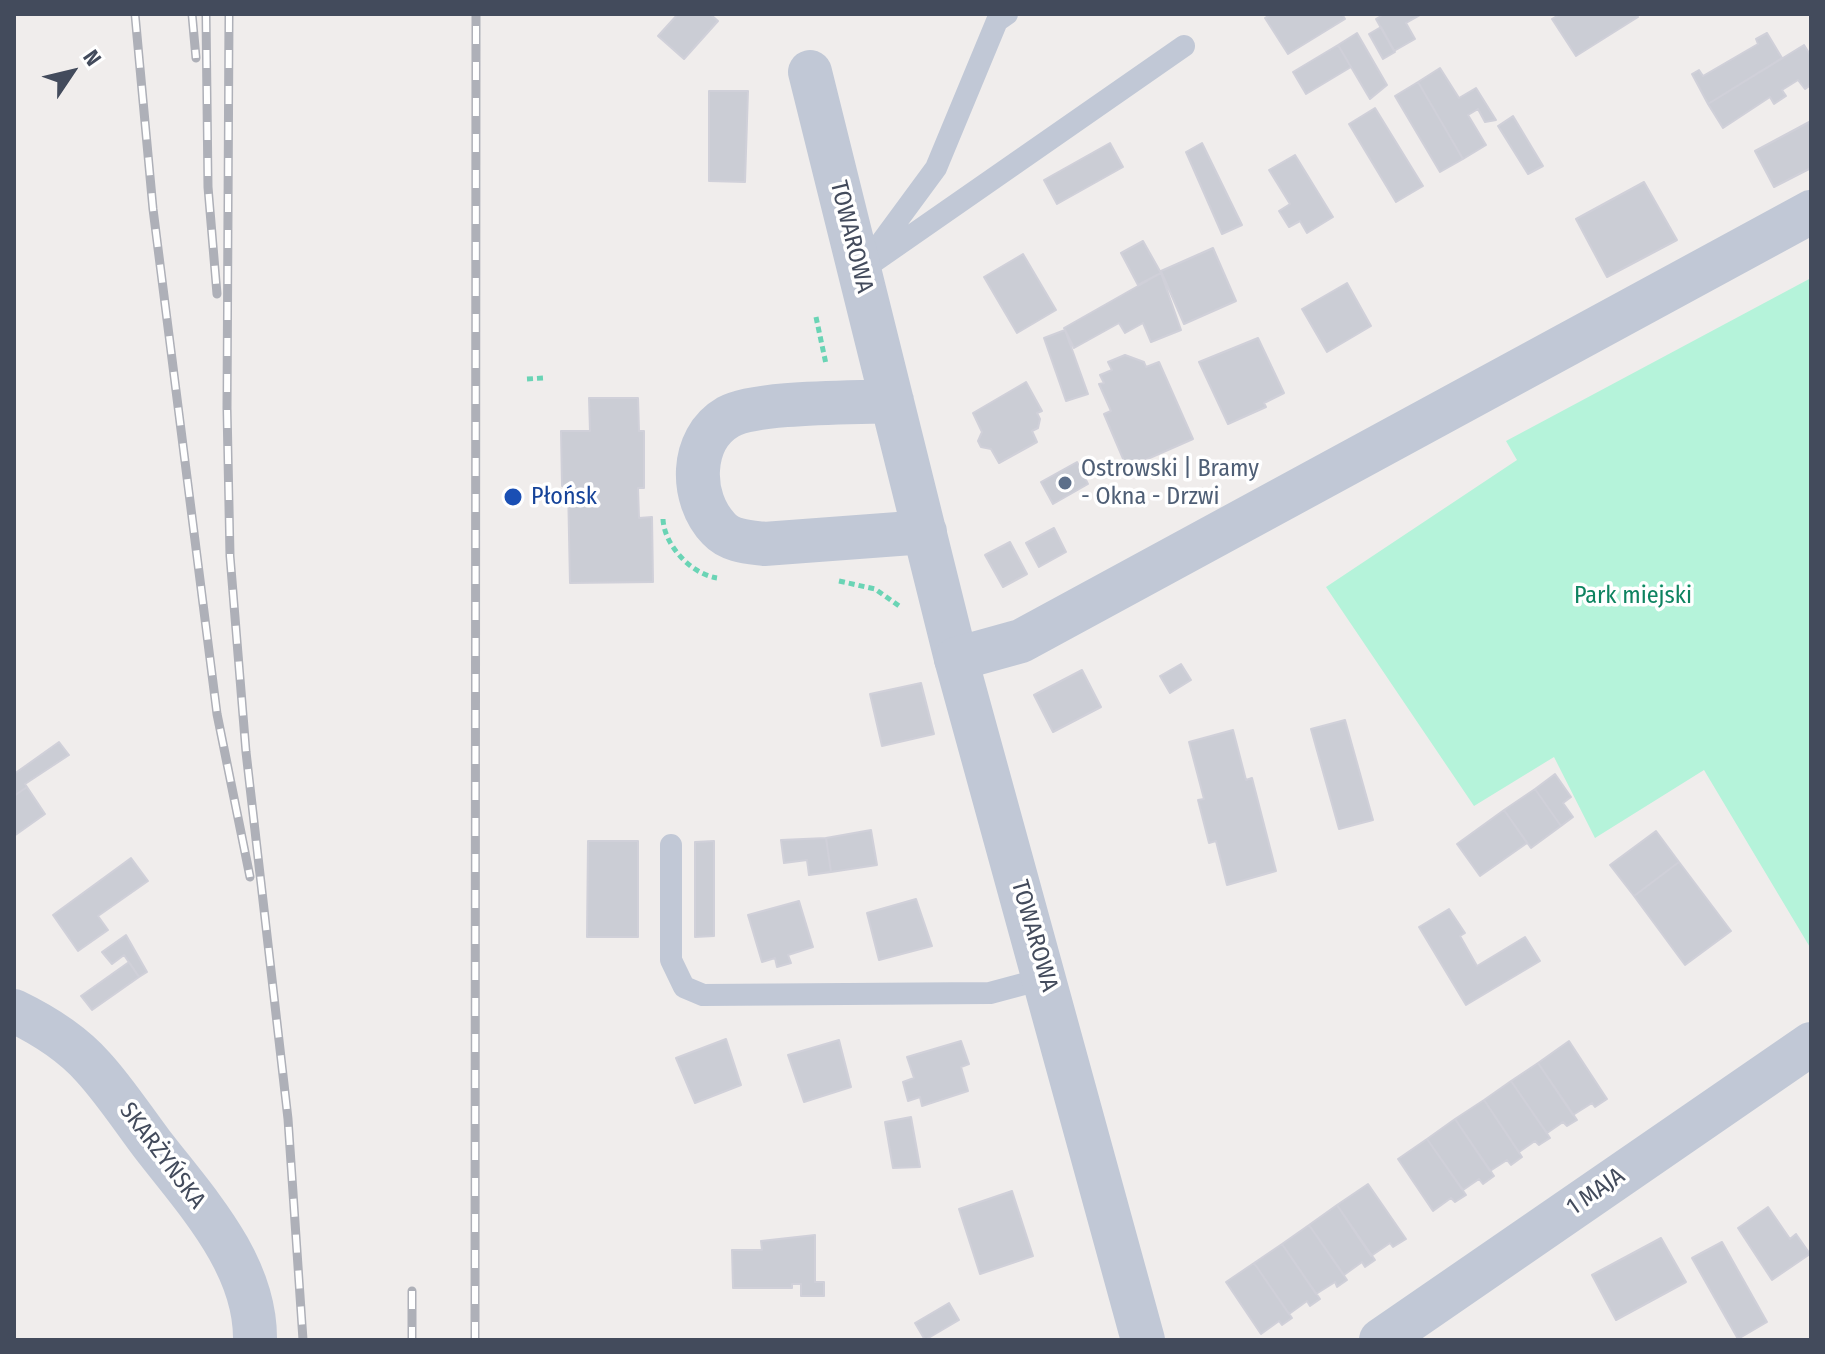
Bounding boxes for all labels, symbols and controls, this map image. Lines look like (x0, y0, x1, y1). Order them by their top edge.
north arrow (32, 32, 112, 112)
text: N (77, 45, 107, 71)
street label: TOWAROWA (823, 178, 879, 296)
place label: Ostrowski | Bramy - Okna - Drzwi (1081, 455, 1259, 511)
marker: Ostrowski | Bramy - Okna - Drzwi (1056, 474, 1074, 492)
place label: Płońsk (531, 483, 597, 511)
marker: Płońsk (502, 486, 524, 508)
park label: Park miejski (1574, 582, 1692, 610)
street label: TOWAROWA (1004, 877, 1064, 995)
street label: SKARŻYŃSKA (113, 1097, 211, 1215)
street label: 1 MAJA (1562, 1162, 1630, 1222)

